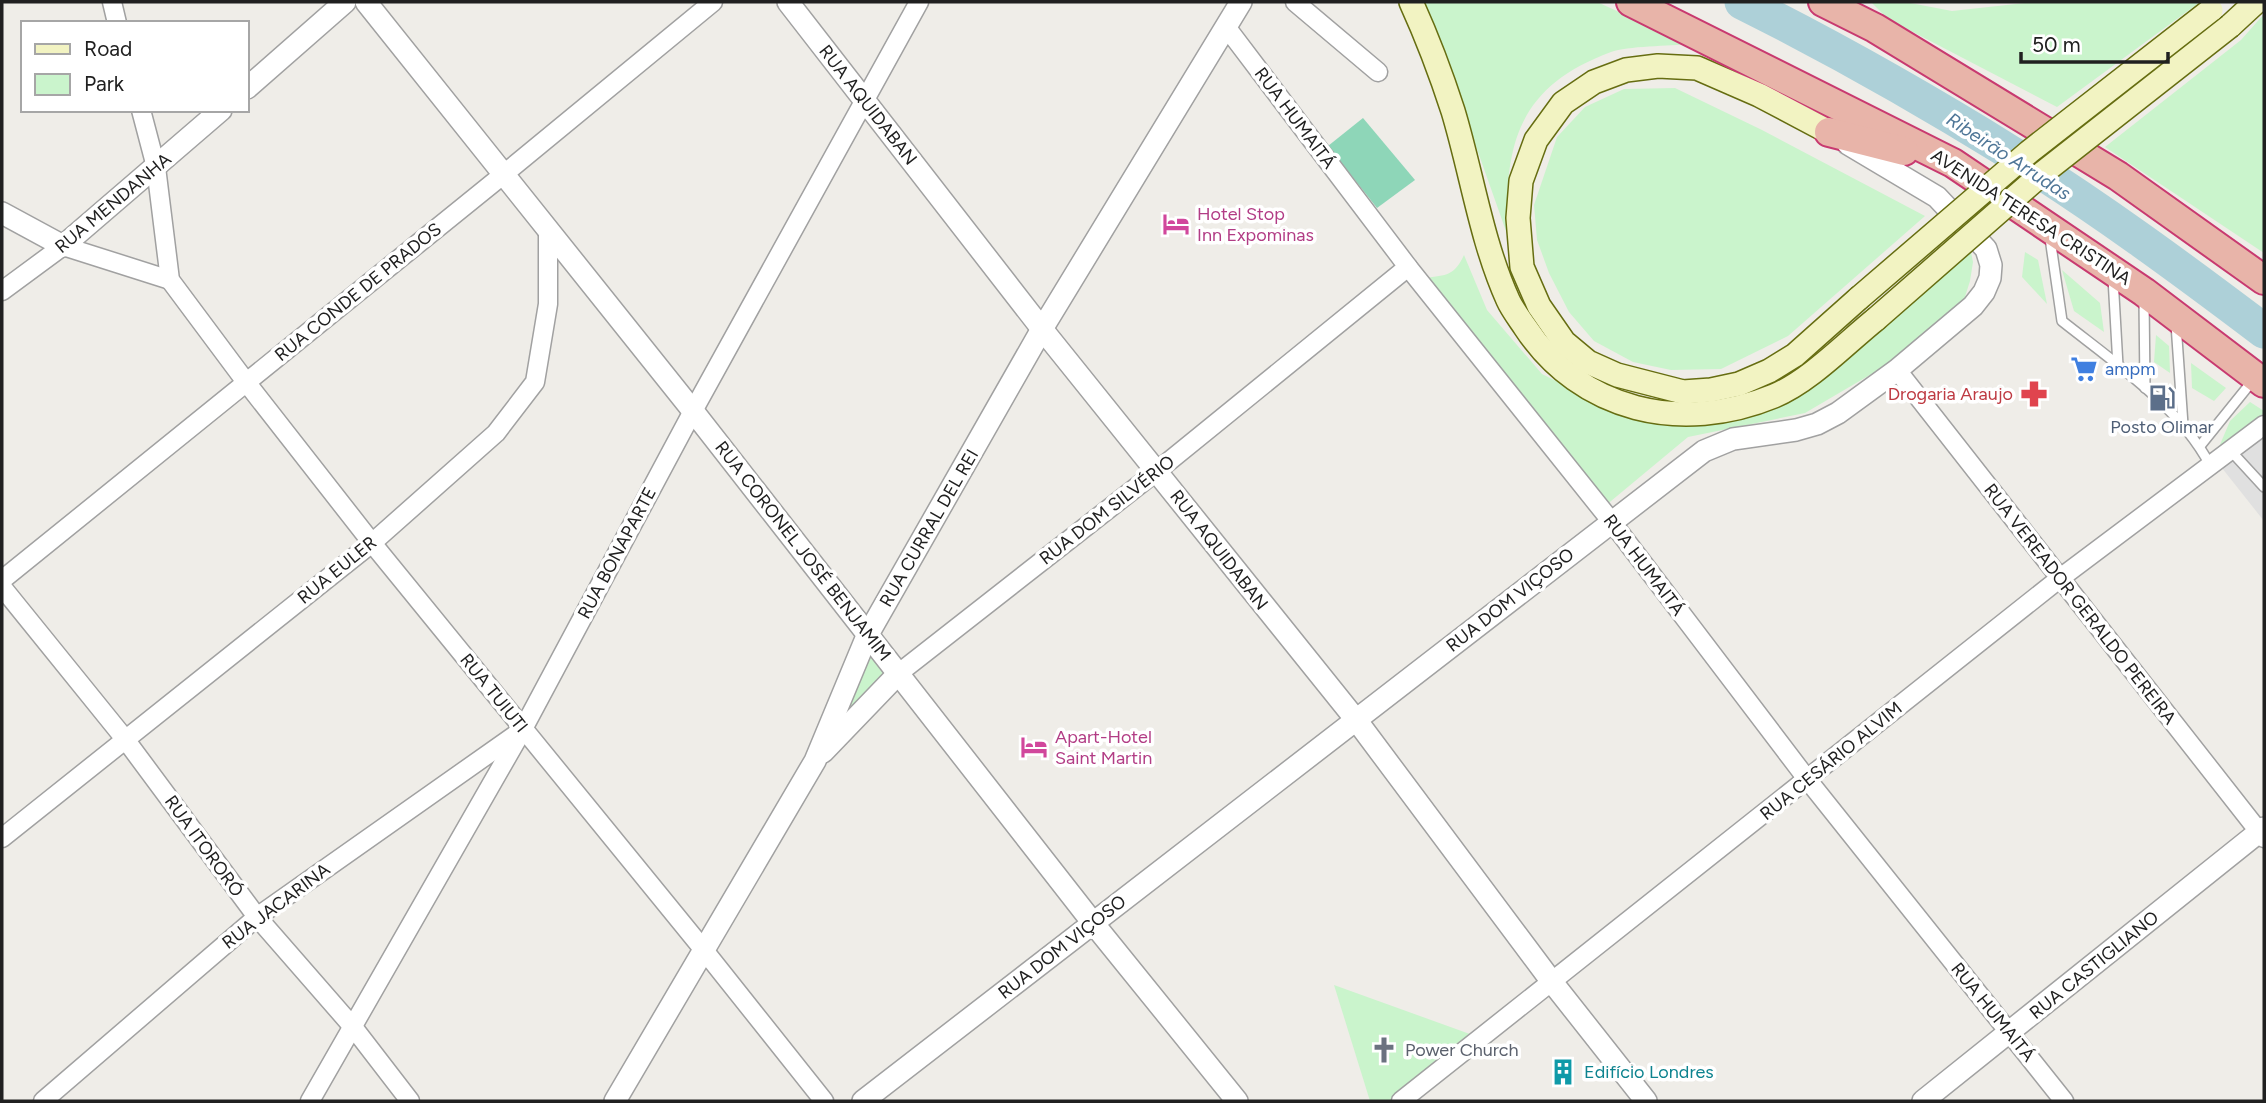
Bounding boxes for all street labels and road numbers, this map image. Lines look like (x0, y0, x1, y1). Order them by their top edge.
street label: RUA AQUIDABAN (814, 41, 922, 169)
street label: RUA HUMAITÁ (1250, 63, 1340, 173)
street label: AVENIDA TERESA CRISTINA (1927, 144, 2135, 290)
street label: RUA MENDANHA (51, 148, 175, 258)
street label: RUA CONDE DE PRADOS (270, 218, 446, 366)
street label: RUA CORONEL JOSÉ BENJAMIM (710, 437, 896, 665)
street label: RUA CURRAL DEL REI (875, 445, 983, 611)
street label: RUA DOM SILVÉRIO (1035, 450, 1179, 570)
street label: RUA VEREADOR GERALDO PEREIRA (1979, 479, 2181, 729)
street label: RUA BONAPARTE (573, 483, 661, 623)
street label: RUA AQUIDABAN (1165, 486, 1273, 614)
street label: RUA HUMAITÁ (1599, 510, 1689, 620)
street label: RUA EULER (293, 531, 381, 609)
street label: RUA DOM VIÇOSO (1442, 543, 1578, 657)
street label: RUA TUIUTI (455, 649, 533, 737)
street label: RUA CESÁRIO ALVIM (1756, 697, 1906, 825)
street label: RUA ITORORÓ (160, 791, 248, 901)
street label: RUA JACARINA (218, 858, 334, 954)
street label: RUA DOM VIÇOSO (994, 890, 1130, 1004)
street label: RUA CASTIGLIANO (2025, 906, 2163, 1024)
street label: RUA HUMAITÁ (1946, 958, 2040, 1066)

